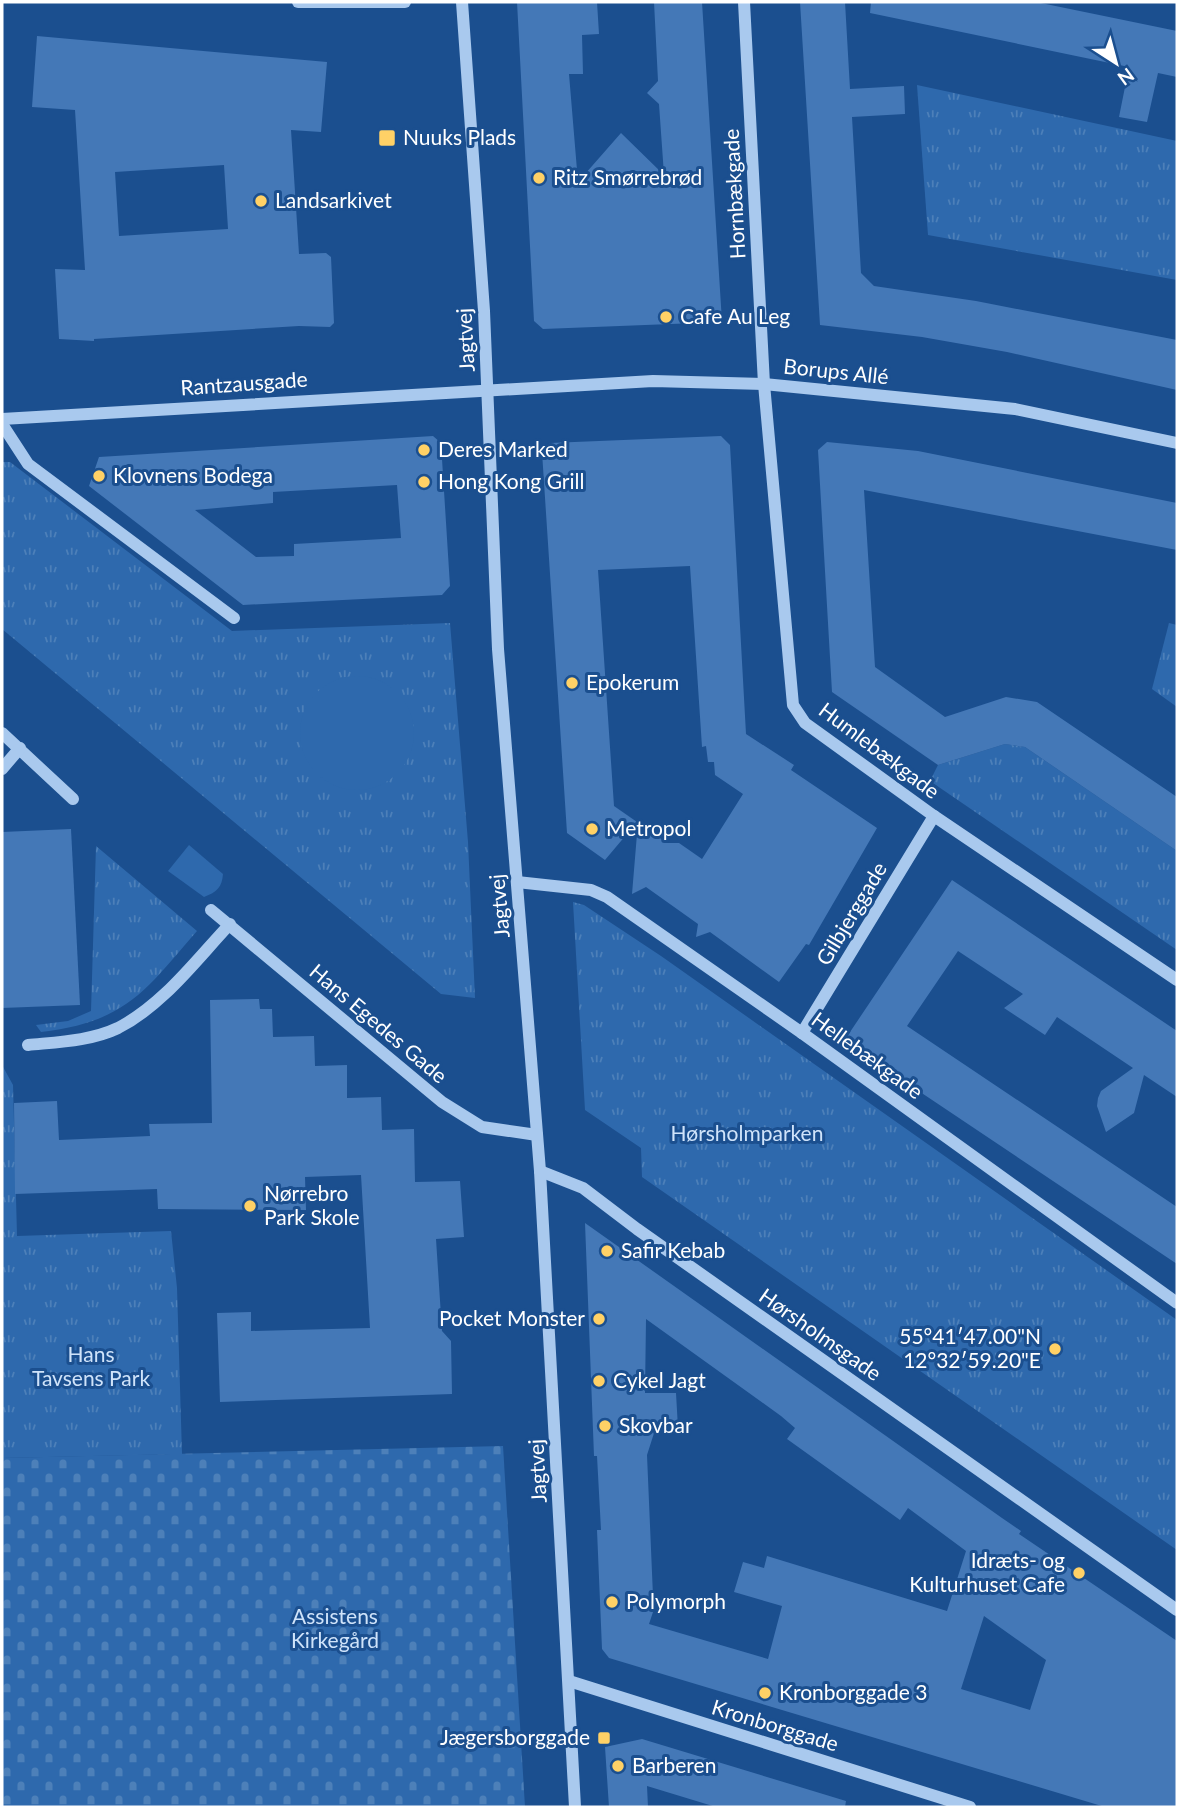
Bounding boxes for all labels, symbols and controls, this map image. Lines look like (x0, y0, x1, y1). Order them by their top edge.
north arrow (1081, 28, 1151, 98)
text: N (1114, 64, 1139, 91)
place label: Nuuks Plads (403, 124, 516, 149)
marker: Nuuks Plads (377, 128, 397, 148)
street label: Hornbækgade (718, 128, 749, 260)
place label: Ritz Smørrebrød (553, 164, 702, 189)
marker: Ritz Smørrebrød (531, 170, 547, 186)
place label: Landsarkivet (275, 187, 392, 212)
marker: Landsarkivet (253, 193, 269, 209)
place label: Cafe Au Leg (680, 303, 790, 328)
street label: Jagtvej (450, 307, 479, 373)
marker: Cafe Au Leg (658, 309, 674, 325)
street label: Borups Allé (782, 353, 890, 388)
street label: Rantzausgade (179, 366, 308, 399)
place label: Deres Marked (438, 436, 568, 461)
marker: Deres Marked (416, 442, 432, 458)
place label: Klovnens Bodega (113, 462, 273, 487)
marker: Klovnens Bodega (91, 468, 107, 484)
place label: Hong Kong Grill (438, 468, 584, 493)
marker: Hong Kong Grill (416, 474, 432, 490)
place label: Epokerum (586, 669, 679, 694)
marker: Epokerum (564, 675, 580, 691)
street label: Humlebækgade (815, 696, 945, 803)
place label: Metropol (606, 815, 691, 840)
marker: Metropol (584, 821, 600, 837)
street label: Gilbjerggade (810, 857, 891, 969)
street label: Jagtvej (483, 873, 514, 939)
street label: Hans Egedes Gade (305, 958, 453, 1088)
street label: Hellebækgade (807, 1006, 928, 1104)
park label: Hørsholmparken (671, 1120, 823, 1145)
place label: Nørrebro Park Skole (264, 1180, 360, 1229)
marker: Nørrebro Park Skole (242, 1198, 258, 1214)
place label: Safir Kebab (621, 1237, 725, 1262)
marker: Safir Kebab (599, 1243, 615, 1259)
street label: Hørsholmsgade (755, 1282, 887, 1385)
place label: Pocket Monster (439, 1305, 585, 1330)
marker: Pocket Monster (591, 1311, 607, 1327)
place label: 55°41′47.00"N 12°32′59.20"E (899, 1323, 1041, 1372)
park label: Hans Tavsens Park (32, 1341, 150, 1390)
marker: 55°41′47.00"N 12°32′59.20"E (1047, 1341, 1063, 1357)
place label: Cykel Jagt (613, 1367, 706, 1392)
marker: Cykel Jagt (591, 1373, 607, 1389)
place label: Skovbar (619, 1412, 693, 1437)
marker: Skovbar (597, 1418, 613, 1434)
street label: Jagtvej (522, 1438, 551, 1504)
place label: Idræts- og Kulturhuset Cafe (909, 1547, 1065, 1596)
marker: Idræts- og Kulturhuset Cafe (1071, 1565, 1087, 1581)
place label: Polymorph (626, 1588, 726, 1613)
marker: Polymorph (604, 1594, 620, 1610)
park label: Assistens Kirkegård (291, 1603, 379, 1652)
place label: Kronborggade 3 (779, 1679, 927, 1704)
marker: Kronborggade 3 (757, 1685, 773, 1701)
street label: Kronborggade (709, 1693, 842, 1756)
place label: Jægersborggade (440, 1724, 590, 1749)
marker: Jægersborggade (596, 1730, 612, 1746)
place label: Barberen (632, 1752, 716, 1777)
marker: Barberen (610, 1758, 626, 1774)

